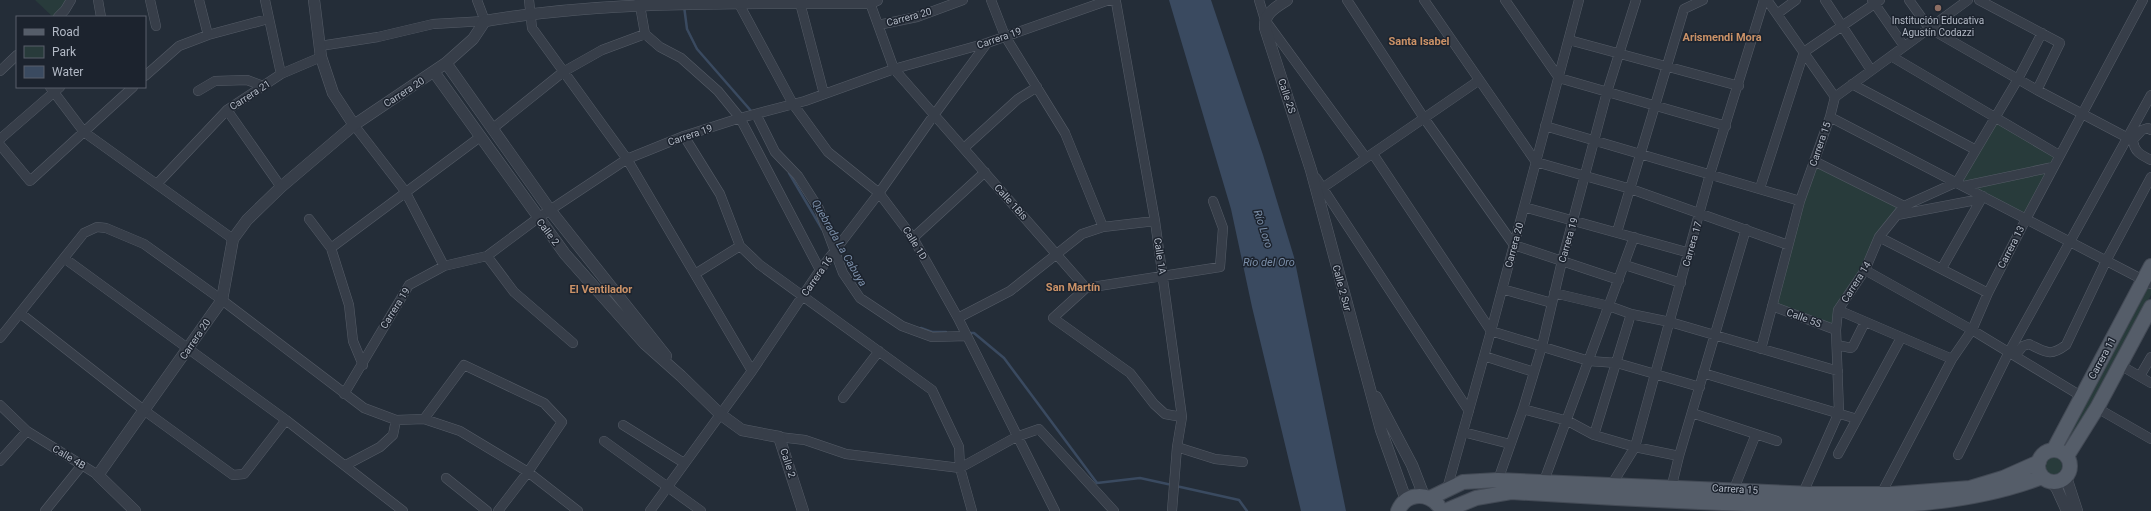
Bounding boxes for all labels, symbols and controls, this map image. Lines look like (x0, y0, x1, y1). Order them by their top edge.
marker: Institución Educativa Agustín Codazzi (1933, 3, 1943, 13)
street label: Carrera 20 (885, 6, 933, 28)
place label: Institución Educativa Agustín Codazzi (1892, 15, 1984, 38)
legend (16, 16, 146, 88)
text: Road (52, 25, 80, 39)
street label: Carrera 19 (975, 25, 1023, 51)
district label: Arismendi Mora (1682, 31, 1762, 44)
district label: Santa Isabel (1389, 35, 1450, 48)
text: Park (52, 45, 77, 59)
text: Water (52, 65, 83, 79)
street label: Carrera 20 (382, 75, 427, 109)
street label: Calle 2S (1276, 77, 1298, 115)
street label: Carrera 21 (228, 78, 272, 112)
street label: Carrera 15 (1807, 120, 1833, 168)
street label: Carrera 19 (666, 122, 714, 148)
street label: Calle 1Bis (992, 182, 1030, 222)
water label: Quebrada La Cabuya (809, 197, 869, 289)
water label: Río Loro (1251, 208, 1275, 250)
street label: Carrera 19 (1556, 216, 1580, 264)
street label: Calle 2 (535, 217, 562, 248)
street label: Carrera 17 (1680, 220, 1704, 268)
street label: Carrera 20 (1503, 221, 1525, 269)
street label: Calle 1D (901, 224, 929, 262)
street label: Carrera 13 (1996, 224, 2026, 270)
street label: Calle 1A (1152, 237, 1168, 275)
street label: Carrera 16 (799, 254, 835, 298)
water label: Río del Oro (1243, 256, 1295, 269)
street label: Carrera 14 (1839, 259, 1873, 305)
street label: Calle 2 Sur (1331, 264, 1354, 313)
district label: San Martín (1046, 281, 1100, 294)
district label: El Ventilador (570, 283, 632, 296)
street label: Carrera 19 (378, 285, 412, 331)
street label: Calle 5S (1785, 307, 1823, 329)
street label: Carrera 20 (177, 316, 213, 361)
street label: Carrera 11 (2086, 335, 2118, 381)
street label: Calle 4B (51, 443, 87, 471)
street label: Calle 2 (778, 447, 798, 479)
street label: Carrera 15 (1712, 482, 1759, 496)

